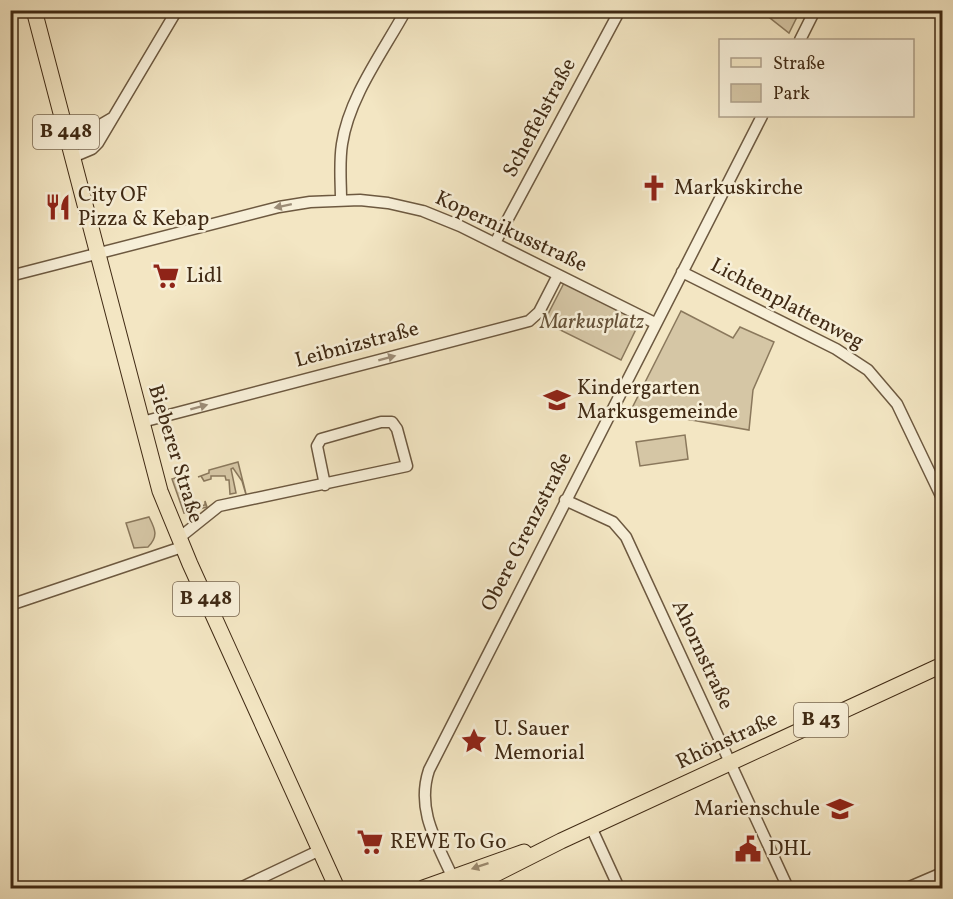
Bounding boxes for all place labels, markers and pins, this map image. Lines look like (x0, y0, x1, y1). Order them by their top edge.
church icon: Markuskirche (639, 173, 669, 203)
place label: Markuskirche (674, 174, 803, 203)
place label: City OF Pizza & Kebap (78, 181, 209, 234)
restaurant icon: City OF Pizza & Kebap (43, 192, 73, 222)
supermarket icon: Lidl (151, 261, 181, 291)
place label: Lidl (186, 262, 222, 291)
place label: Kindergarten Markusgemeinde (577, 374, 738, 427)
school or university icon: Kindergarten Markusgemeinde (542, 385, 572, 415)
place label: U. Sauer Memorial (494, 715, 585, 768)
place icon: U. Sauer Memorial (459, 726, 489, 756)
school or university icon: Marienschule (825, 794, 855, 824)
place label: Marienschule (694, 795, 820, 824)
supermarket icon: REWE To Go (355, 827, 385, 857)
place label: REWE To Go (390, 828, 506, 857)
public building icon: DHL (733, 834, 763, 864)
place label: DHL (768, 835, 811, 864)

